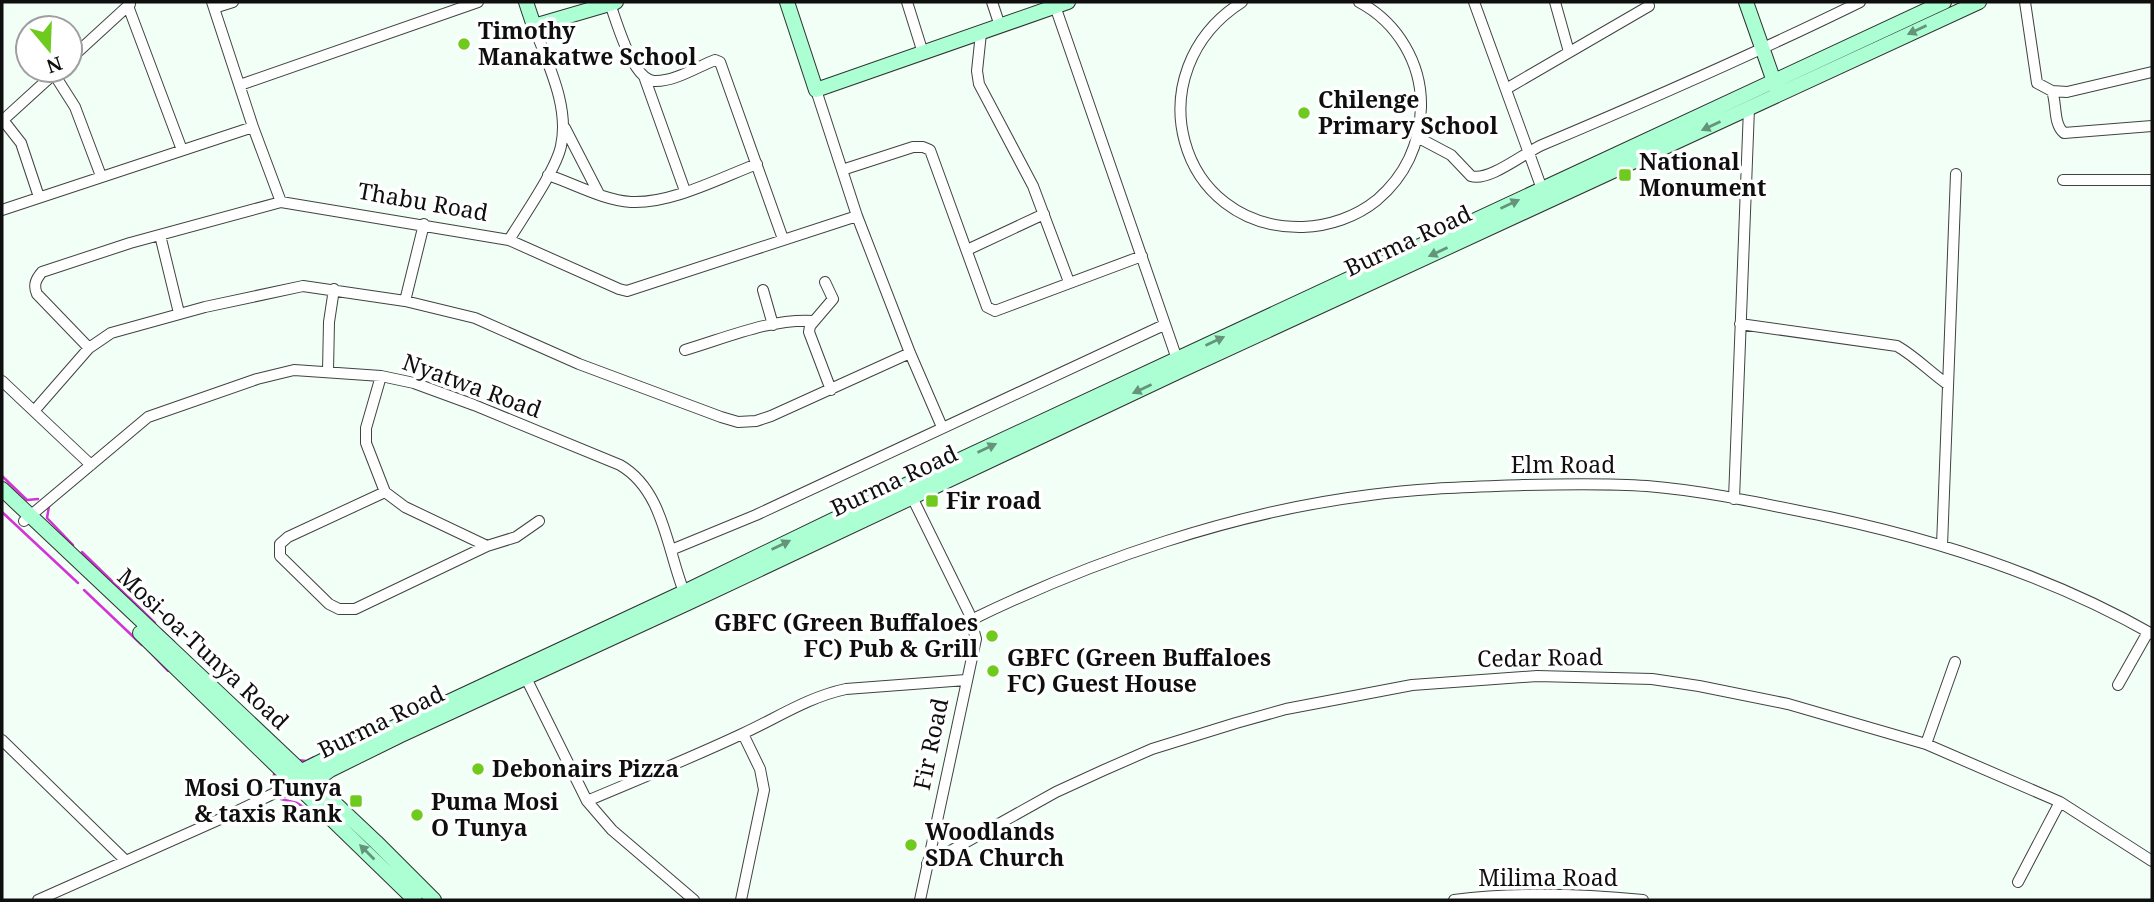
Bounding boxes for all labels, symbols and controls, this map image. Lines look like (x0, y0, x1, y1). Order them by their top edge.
north arrow (14, 14, 84, 84)
place label: Timothy Manakatwe School (478, 14, 697, 72)
one-way arrow (1907, 25, 1928, 36)
marker: Timothy Manakatwe School (456, 36, 472, 52)
text: N (43, 50, 66, 80)
place label: Chilenge Primary School (1318, 83, 1498, 141)
marker: Chilenge Primary School (1296, 105, 1312, 121)
one-way arrow (1701, 120, 1721, 132)
place label: National Monument (1639, 145, 1766, 203)
marker: National Monument (1617, 167, 1633, 183)
street label: Thabu Road (355, 174, 491, 228)
street label: Burma Road (1339, 197, 1476, 283)
one-way arrow (1500, 198, 1520, 210)
one-way arrow (1428, 246, 1448, 258)
one-way arrow (1205, 335, 1225, 347)
street label: Nyatwa Road (398, 345, 546, 425)
one-way arrow (1132, 383, 1152, 395)
street label: Burma Road (825, 437, 962, 523)
one-way arrow (977, 442, 997, 453)
street label: Elm Road (1511, 448, 1615, 480)
place label: Fir road (946, 484, 1041, 516)
marker: Fir road (924, 493, 940, 509)
one-way arrow (771, 539, 791, 551)
street label: Mosi-oa-Tunya Road (111, 560, 296, 736)
place label: GBFC (Green Buffaloes FC) Pub & Grill (714, 606, 978, 664)
marker: GBFC (Green Buffaloes FC) Pub & Grill (984, 628, 1000, 644)
street label: Cedar Road (1477, 640, 1603, 674)
place label: GBFC (Green Buffaloes FC) Guest House (1007, 641, 1271, 699)
marker: GBFC (Green Buffaloes FC) Guest House (985, 663, 1001, 679)
street label: Burma Road (312, 677, 449, 765)
street label: Fir Road (905, 695, 955, 793)
place label: Debonairs Pizza (492, 752, 679, 784)
marker: Debonairs Pizza (470, 761, 486, 777)
place label: Mosi O Tunya & taxis Rank (184, 771, 342, 829)
place label: Puma Mosi O Tunya (431, 785, 559, 843)
marker: Mosi O Tunya & taxis Rank (348, 793, 364, 809)
marker: Puma Mosi O Tunya (409, 807, 425, 823)
place label: Woodlands SDA Church (925, 815, 1064, 873)
marker: Woodlands SDA Church (903, 837, 919, 853)
one-way arrow (359, 844, 375, 860)
street label: Milima Road (1478, 861, 1618, 893)

